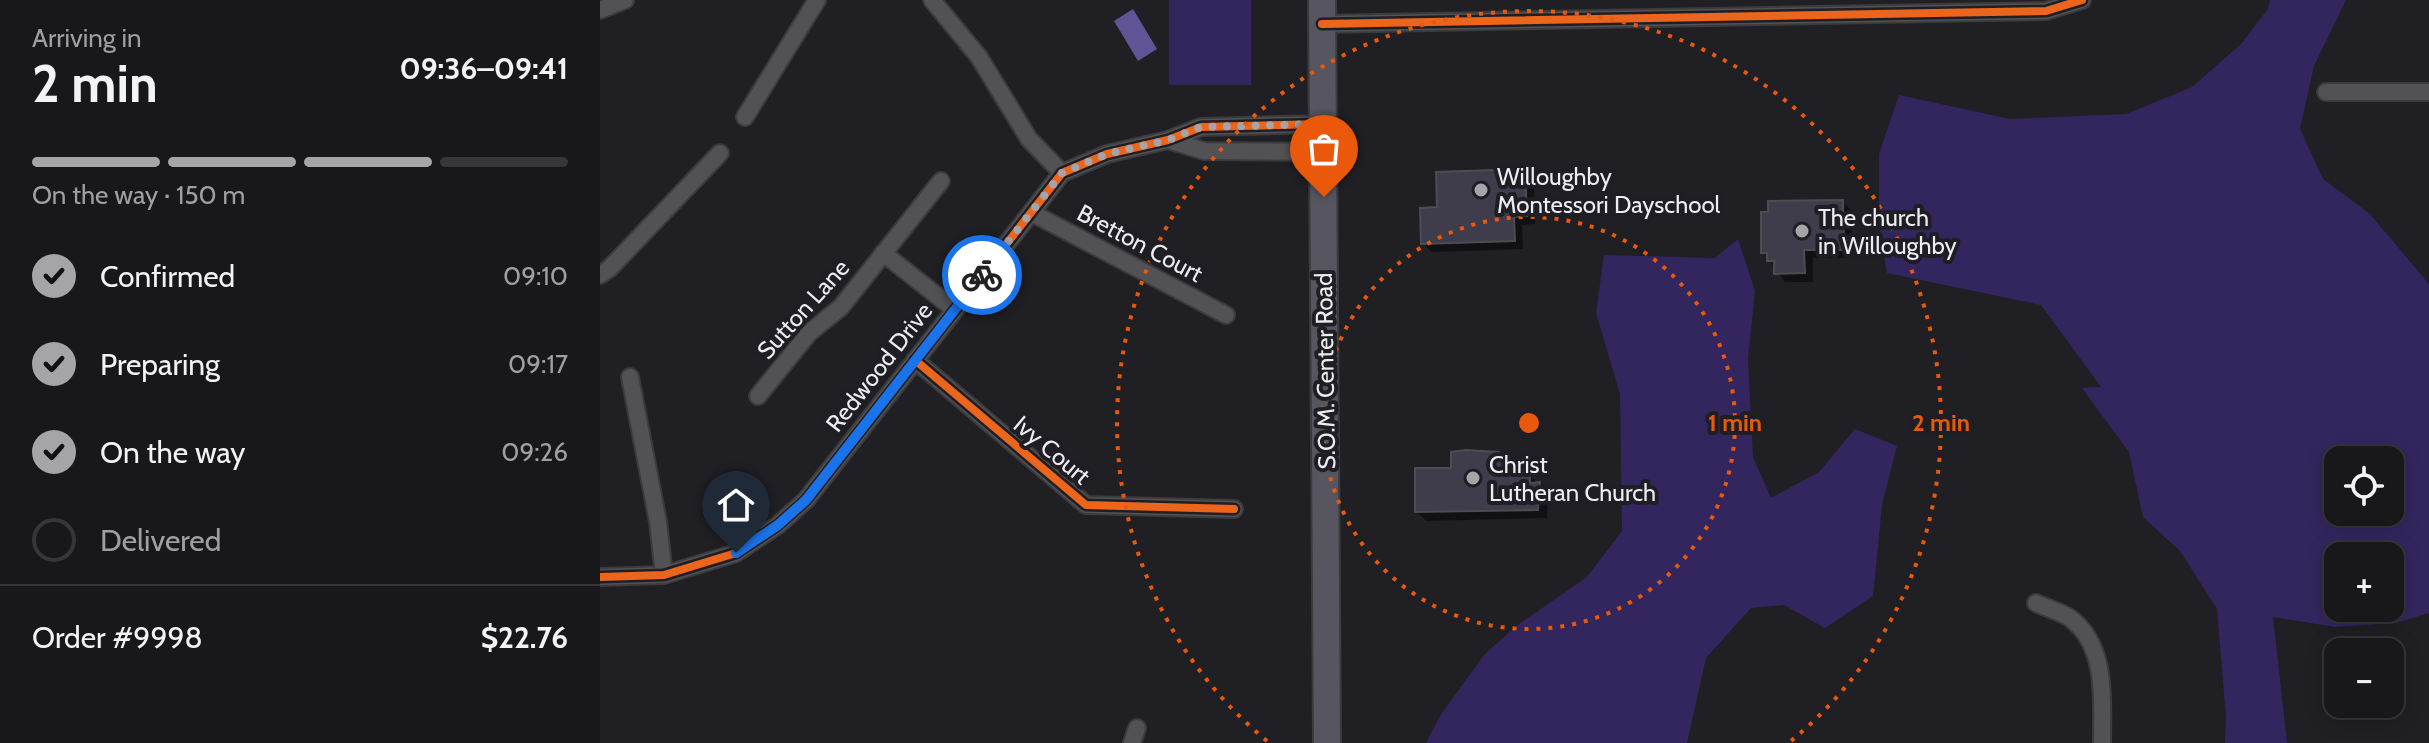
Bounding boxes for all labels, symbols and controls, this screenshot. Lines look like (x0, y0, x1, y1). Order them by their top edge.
text: Arriving in (32, 22, 142, 54)
text: 09:36–09:41 (400, 50, 568, 87)
text: 2 min (32, 52, 158, 115)
pin (1290, 115, 1358, 197)
icon: bag (1302, 127, 1346, 171)
place label: Willoughby Montessori Dayschool (1497, 162, 1721, 219)
text: On the way · 150 m (32, 179, 245, 211)
marker: Willoughby Montessori Dayschool (1472, 181, 1490, 199)
street label: Bretton Court (1072, 198, 1208, 288)
place label: The church in Willoughby (1818, 203, 1957, 260)
marker: The church in Willoughby (1793, 222, 1811, 240)
courier (942, 235, 1022, 315)
street label: Sutton Lane (751, 253, 855, 365)
icon: bike (960, 253, 1004, 297)
icon: check (32, 254, 76, 298)
text: Confirmed (100, 258, 235, 295)
text: 09:10 (503, 260, 568, 292)
street label: S.O.M. Center Road (1309, 272, 1341, 470)
street label: Redwood Drive (820, 297, 938, 437)
icon: check (32, 342, 76, 386)
text: Preparing (100, 346, 220, 383)
text: 09:17 (508, 348, 568, 380)
text: 1 min (1708, 408, 1762, 437)
text: 2 min (1912, 408, 1970, 437)
centre of rings (1515, 409, 1543, 437)
street label: Ivy Court (1008, 410, 1096, 490)
icon: check (32, 430, 76, 474)
text: On the way (100, 434, 245, 471)
text: 09:26 (501, 436, 568, 468)
map controls (2324, 446, 2404, 718)
button: locate (2324, 446, 2404, 526)
place label: Christ Lutheran Church (1489, 450, 1656, 507)
marker: Christ Lutheran Church (1464, 469, 1482, 487)
pin (702, 471, 770, 553)
icon: home (714, 483, 758, 527)
text: Delivered (100, 522, 221, 559)
button: + (2324, 542, 2404, 622)
text: Order #9998 (32, 619, 203, 656)
text: $22.76 (481, 619, 568, 656)
button: − (2324, 638, 2404, 718)

